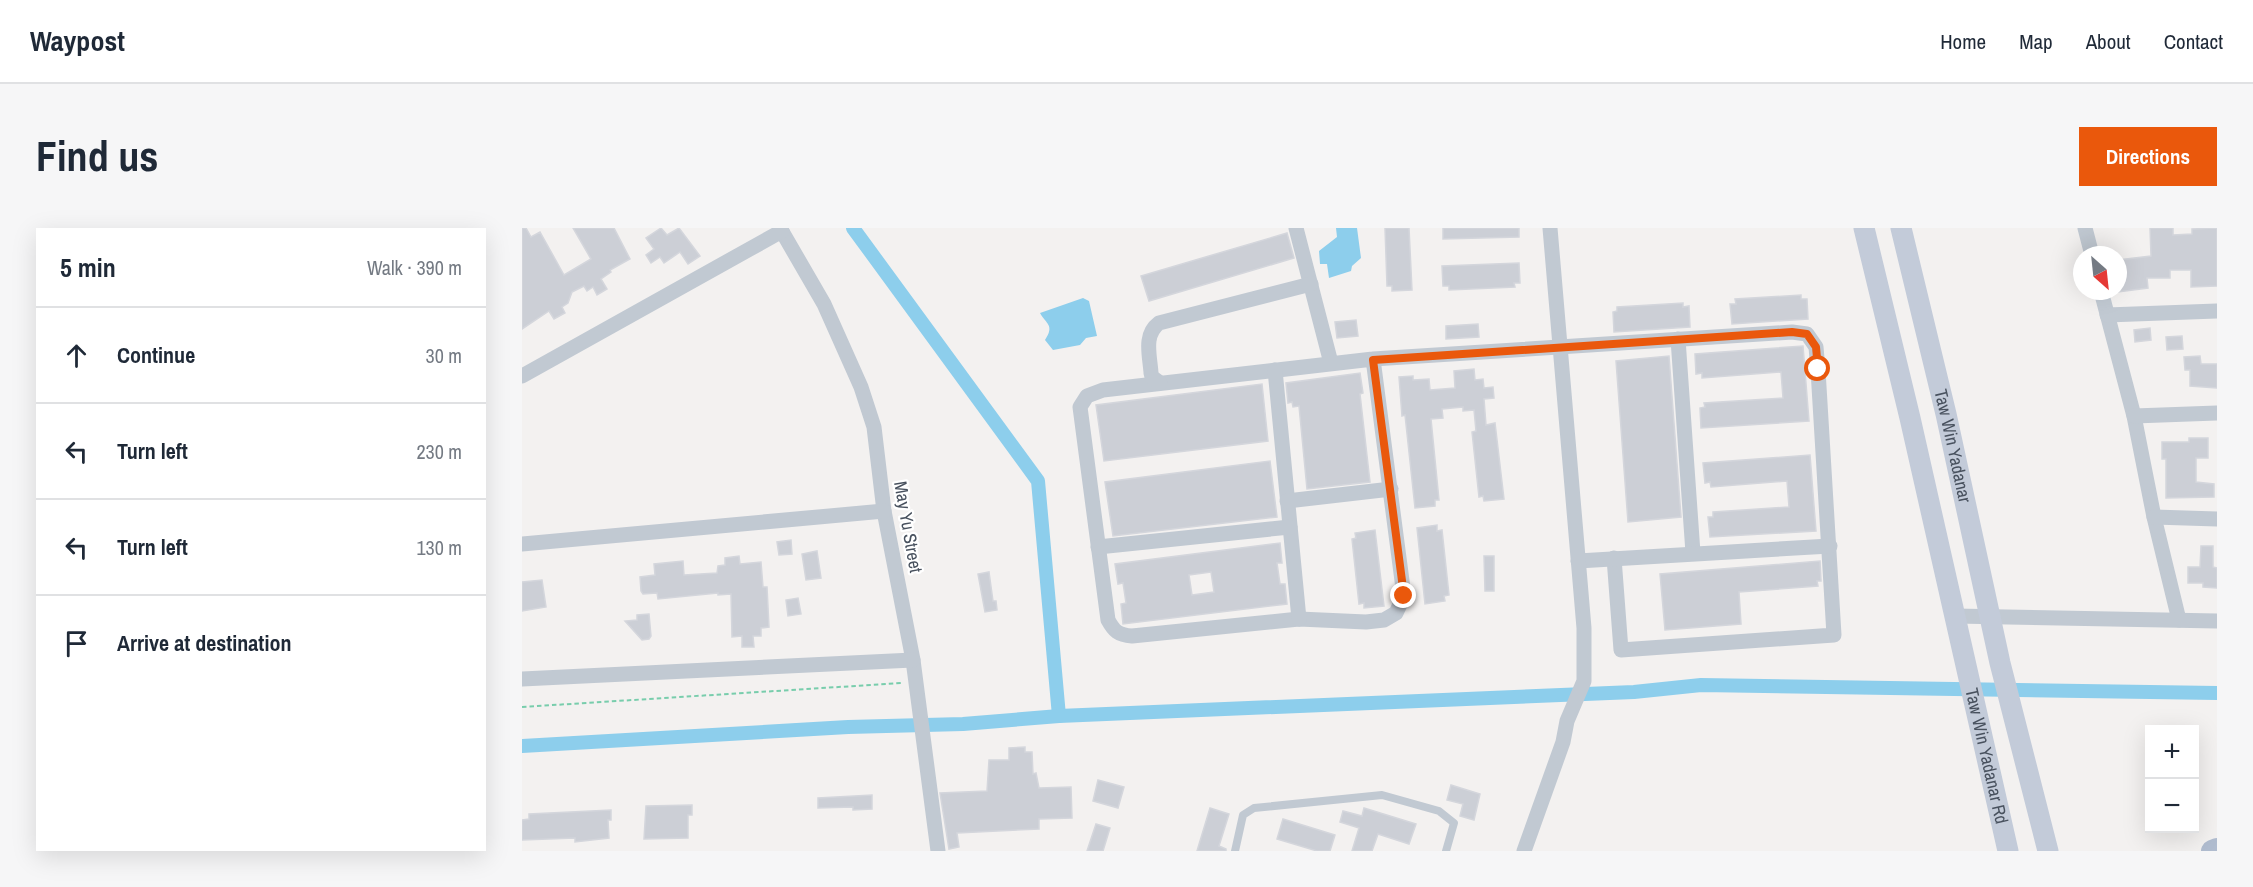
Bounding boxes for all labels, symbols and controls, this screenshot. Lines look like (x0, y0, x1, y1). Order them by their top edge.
text: Waypost (30, 22, 125, 60)
text: Home (1940, 27, 1986, 56)
text: Map (2019, 27, 2053, 56)
text: About (2086, 27, 2131, 56)
text: Contact (2164, 27, 2223, 56)
button: Directions (2079, 127, 2217, 186)
text: Find us (36, 128, 158, 184)
north arrow (2073, 246, 2127, 300)
text: 5 min (60, 250, 116, 285)
text: Walk · 390 m (367, 254, 462, 281)
icon: ahead (60, 339, 93, 372)
text: Continue (117, 340, 195, 370)
text: 30 m (426, 342, 462, 369)
route start (1804, 355, 1830, 381)
street label: Taw Win Yadanar (1928, 386, 1978, 505)
icon: left (60, 435, 93, 468)
text: Turn left (117, 436, 188, 466)
text: 230 m (416, 438, 462, 465)
street label: May Yu Street (888, 479, 929, 575)
icon: left (60, 531, 93, 564)
text: Turn left (117, 532, 188, 562)
text: 130 m (416, 534, 462, 561)
route end (1390, 582, 1416, 608)
icon: arrive (60, 627, 93, 660)
text: Arrive at destination (117, 628, 291, 658)
street label: Taw Win Yadanar Rd (1959, 686, 2014, 826)
map controls (2145, 725, 2199, 833)
button: + (2145, 725, 2199, 779)
button: − (2145, 779, 2199, 833)

